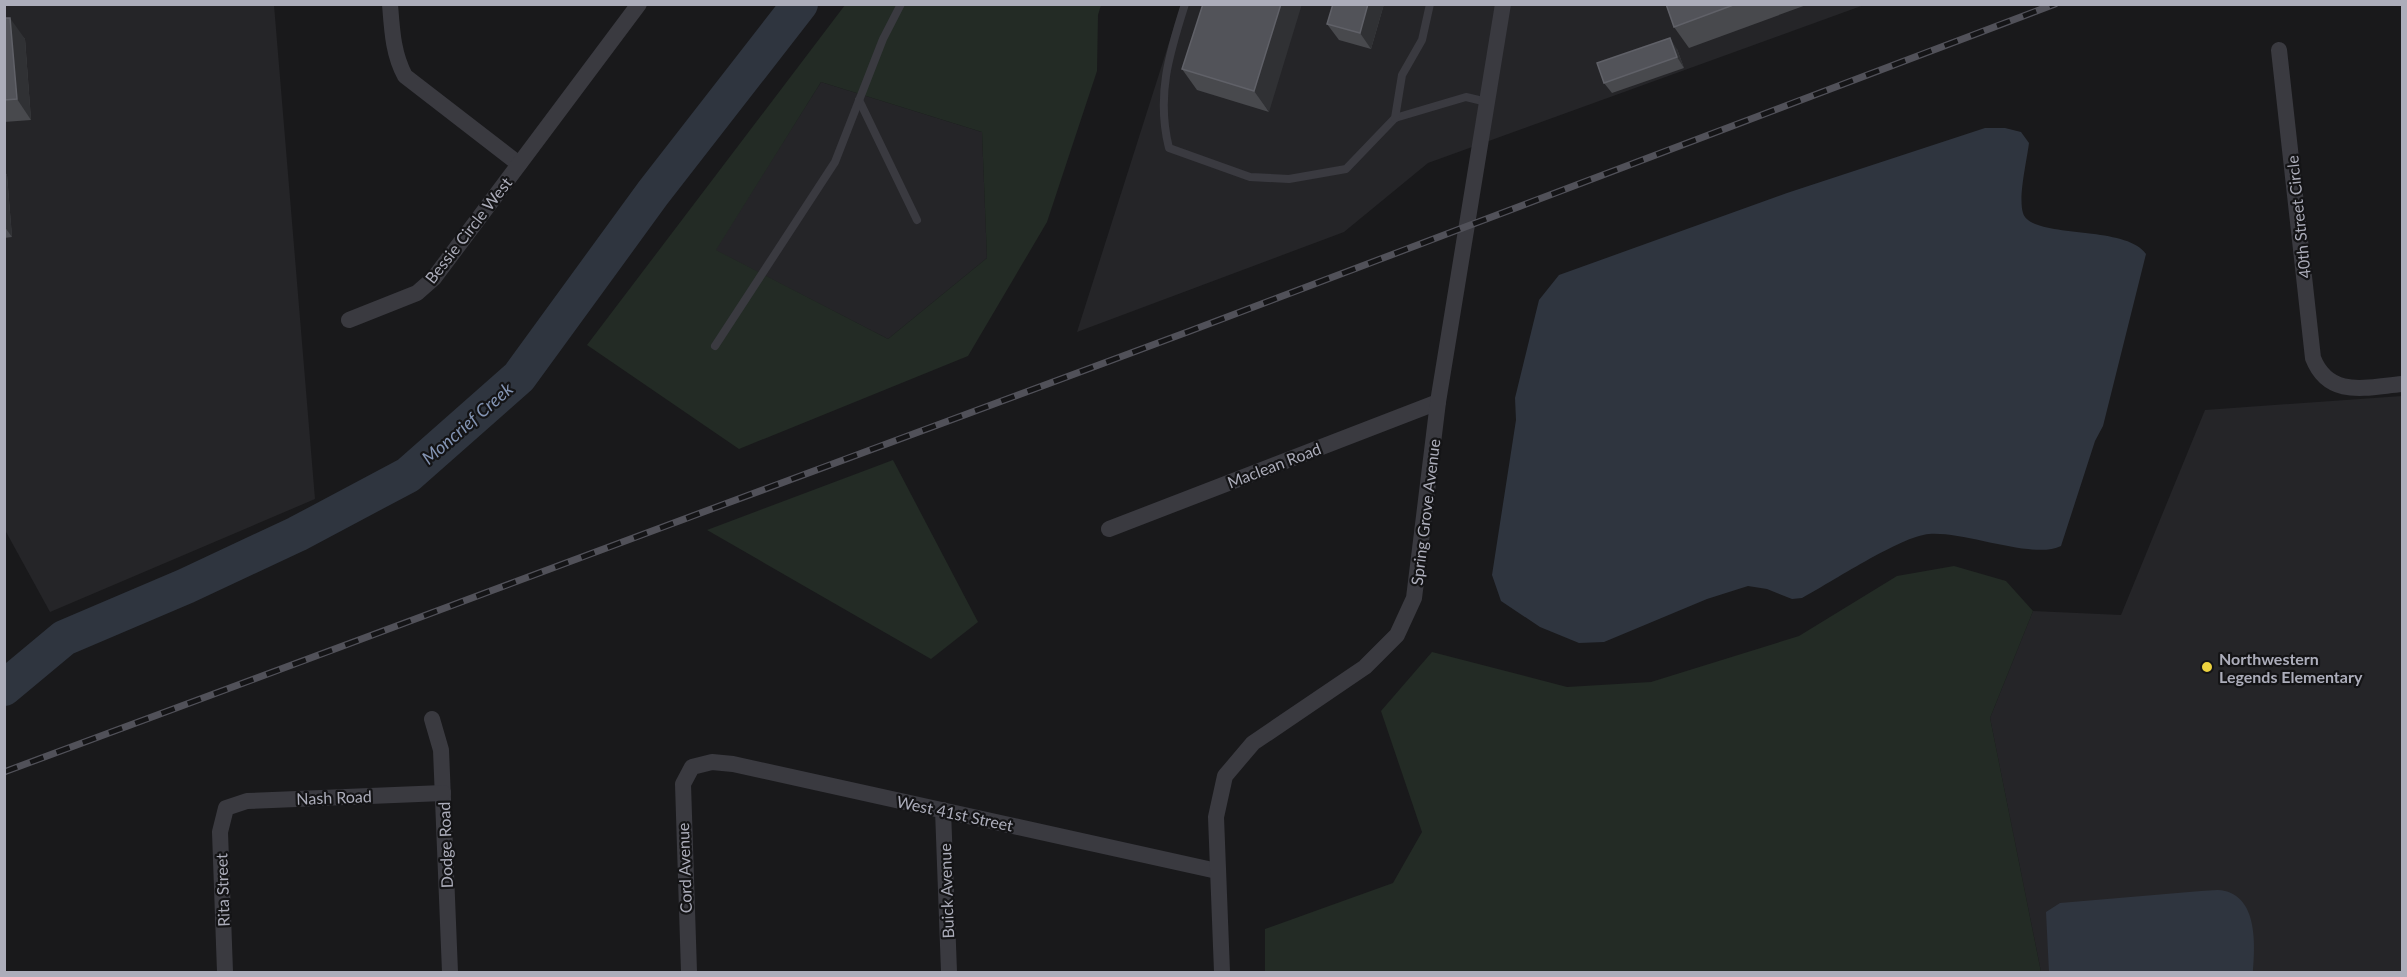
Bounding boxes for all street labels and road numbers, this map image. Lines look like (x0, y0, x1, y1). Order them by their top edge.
street label: 40th Street Circle (2282, 155, 2314, 279)
street label: Bessie Circle West (421, 173, 515, 287)
street label: Maclean Road (1224, 438, 1324, 492)
street label: Spring Grove Avenue (1407, 438, 1443, 586)
street label: Nash Road (296, 786, 372, 808)
street label: West 41st Street (895, 791, 1015, 835)
street label: Dodge Road (434, 802, 456, 888)
street label: Cord Avenue (673, 822, 695, 914)
street label: Buick Avenue (935, 843, 957, 939)
street label: Rita Street (211, 853, 233, 927)

